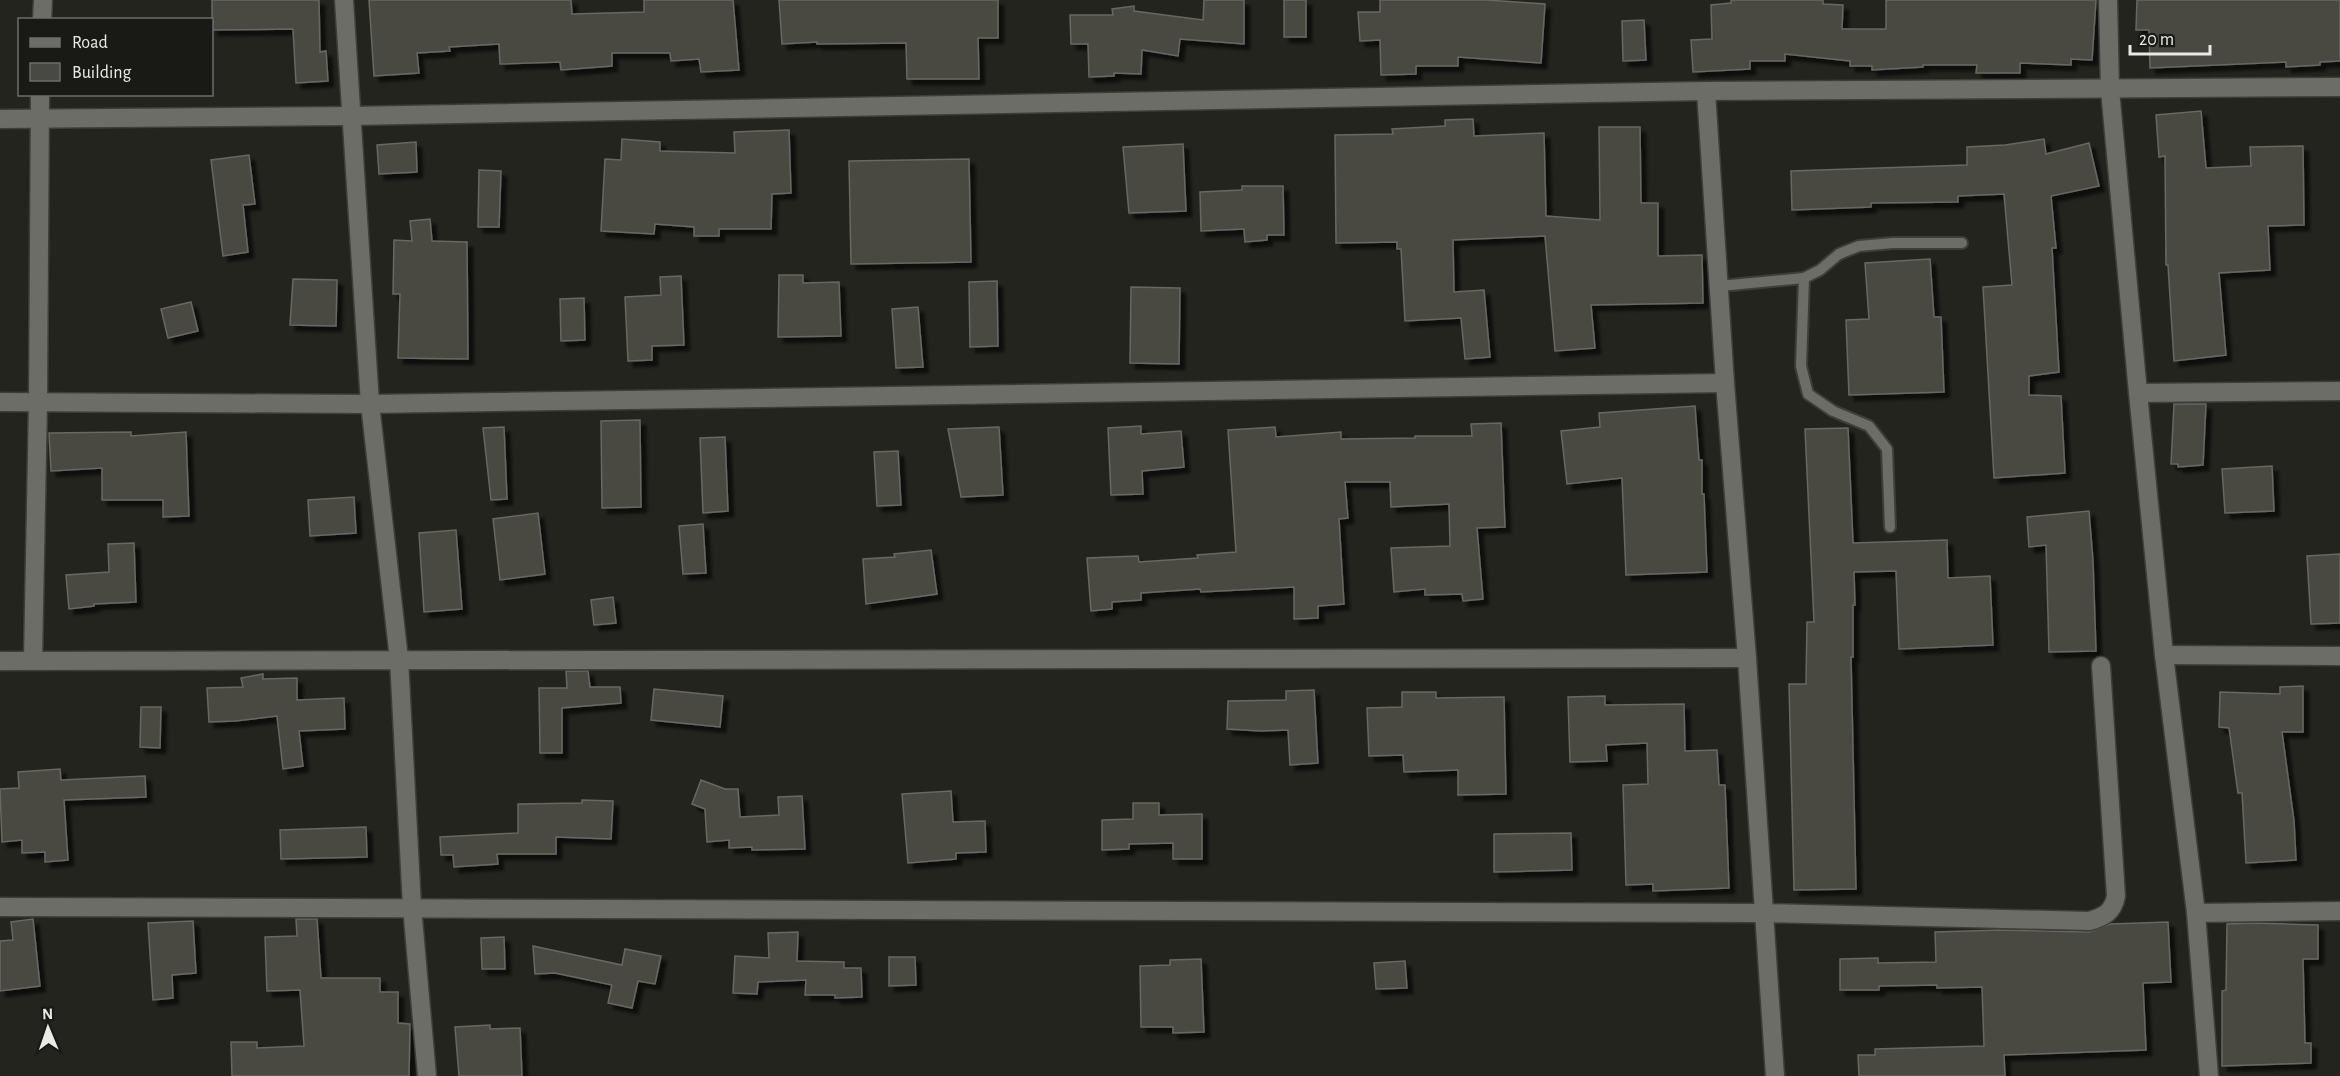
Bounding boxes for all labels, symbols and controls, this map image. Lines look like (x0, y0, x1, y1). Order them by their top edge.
legend (18, 18, 213, 96)
scale bar (2130, 18, 2210, 56)
text: 20 m (2139, 31, 2174, 49)
text: Road (72, 34, 108, 52)
text: Building (72, 64, 132, 82)
north arrow (18, 998, 78, 1058)
text: N (42, 1006, 53, 1022)

